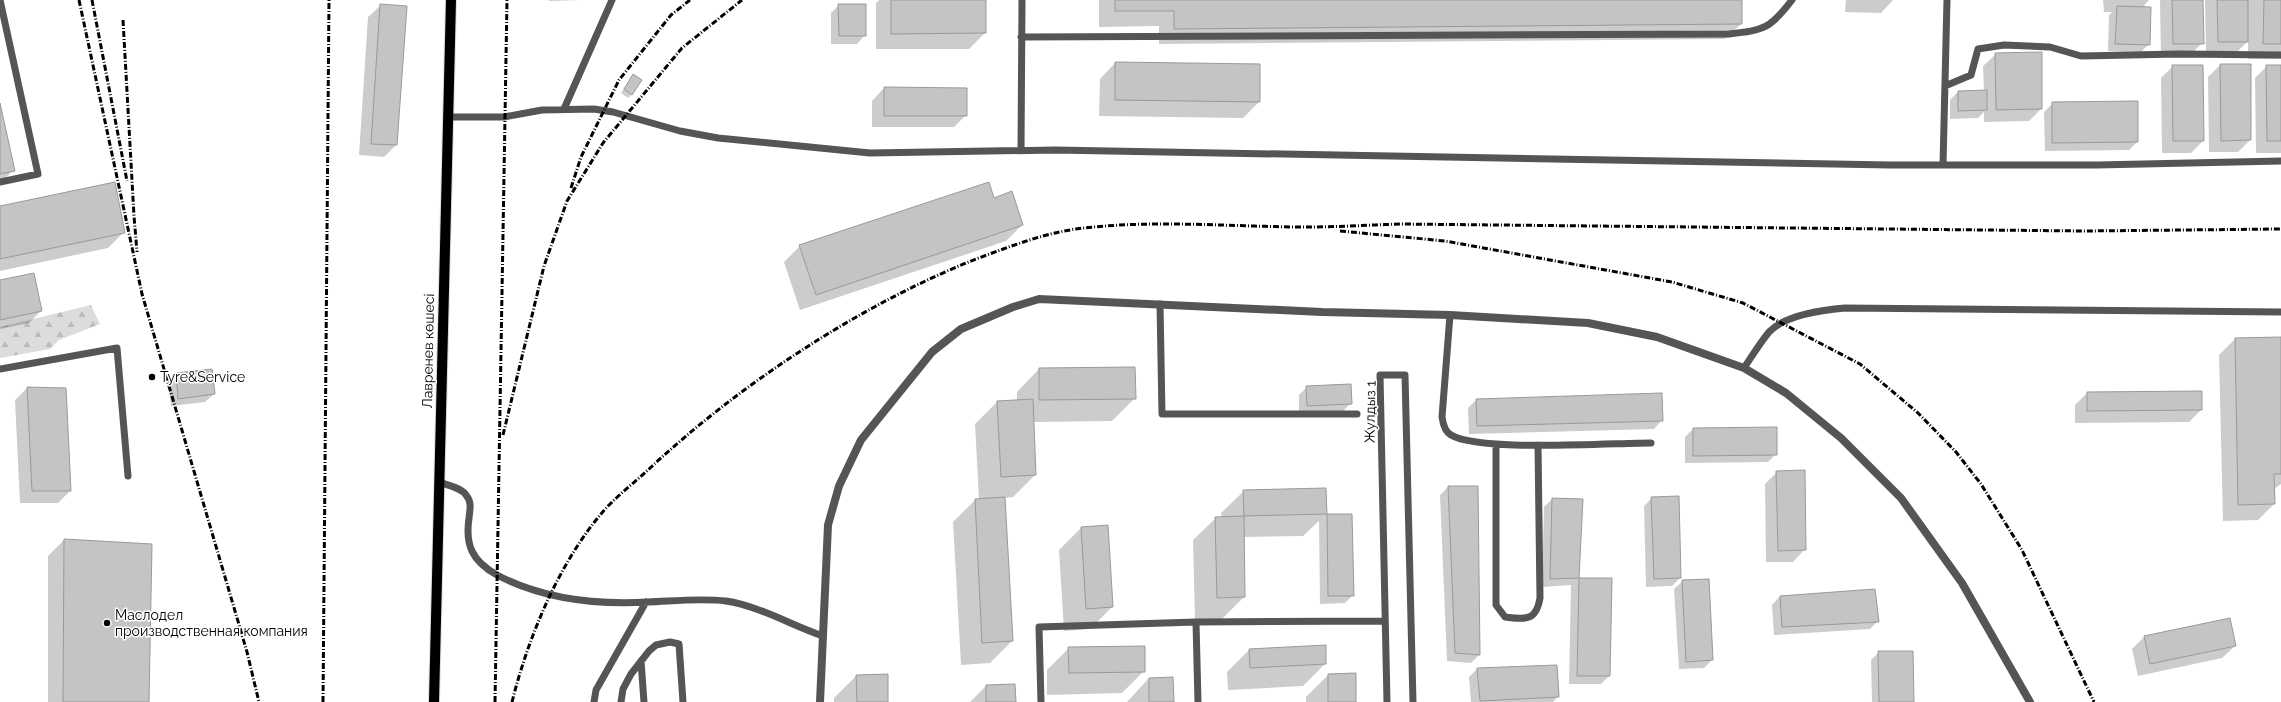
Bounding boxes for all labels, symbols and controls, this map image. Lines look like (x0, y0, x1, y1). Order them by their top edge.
street label: Лавренев көшесі (419, 293, 437, 409)
place label: Tyre&Service (160, 369, 245, 385)
marker: Tyre&Service (147, 372, 157, 382)
street label: Жулдыз 1 (1361, 381, 1379, 443)
place label: Маслодел производственная компания (115, 607, 308, 639)
marker: Маслодел производственная компания (102, 618, 112, 628)

